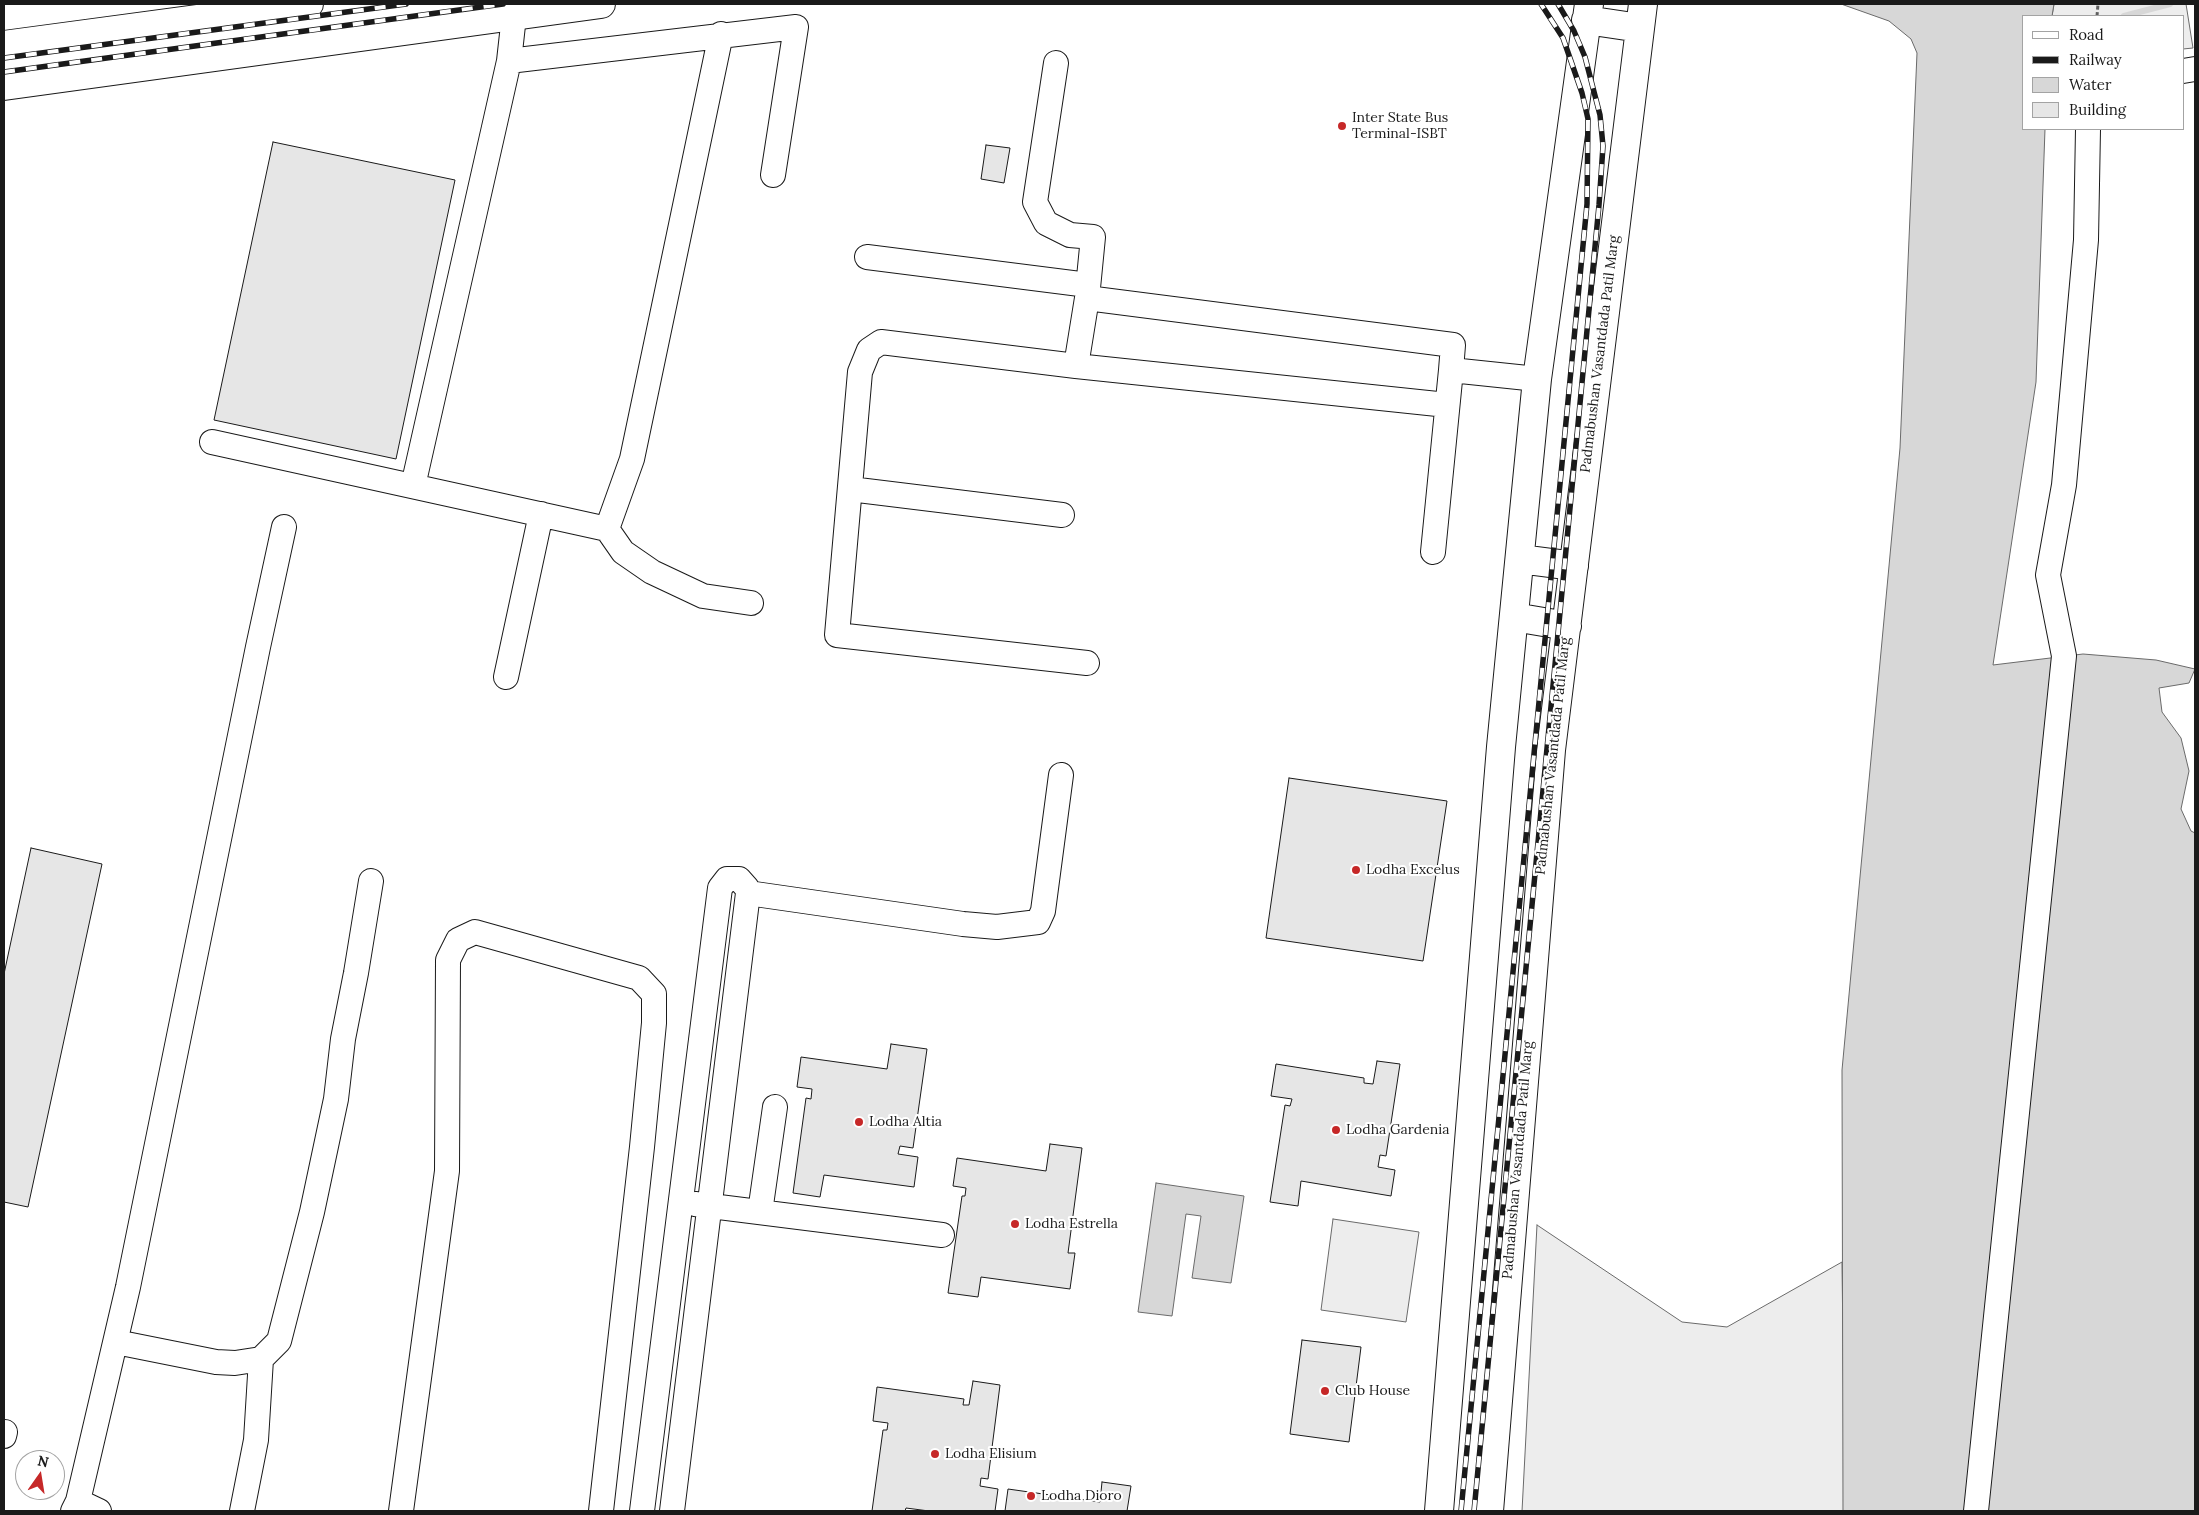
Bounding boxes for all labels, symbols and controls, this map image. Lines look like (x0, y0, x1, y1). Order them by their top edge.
legend (2022, 15, 2184, 130)
text: Road (2069, 25, 2104, 44)
text: Railway (2069, 50, 2122, 69)
text: Water (2069, 75, 2111, 94)
text: Building (2069, 100, 2126, 119)
place label: Inter State Bus Terminal-ISBT (1352, 110, 1448, 142)
marker: Inter State Bus Terminal-ISBT (1336, 120, 1348, 132)
street label: Padmabushan Vasantdada Patil Marg (1577, 234, 1623, 474)
street label: Padmabushan Vasantdada Patil Marg (1532, 636, 1574, 876)
place label: Lodha Excelus (1366, 862, 1460, 878)
marker: Lodha Excelus (1350, 864, 1362, 876)
street label: Padmabushan Vasantdada Patil Marg (1499, 1040, 1537, 1280)
place label: Lodha Altia (869, 1114, 942, 1130)
marker: Lodha Altia (853, 1116, 865, 1128)
place label: Lodha Gardenia (1346, 1122, 1449, 1138)
marker: Lodha Gardenia (1330, 1124, 1342, 1136)
place label: Lodha Estrella (1025, 1216, 1118, 1232)
marker: Lodha Estrella (1009, 1218, 1021, 1230)
place label: Club House (1335, 1383, 1410, 1399)
marker: Club House (1319, 1385, 1331, 1397)
place label: Lodha Elisium (945, 1446, 1037, 1462)
marker: Lodha Elisium (929, 1448, 941, 1460)
north arrow (15, 1450, 65, 1500)
text: N (36, 1451, 50, 1471)
place label: Lodha Dioro (1041, 1488, 1122, 1504)
marker: Lodha Dioro (1025, 1490, 1037, 1502)

